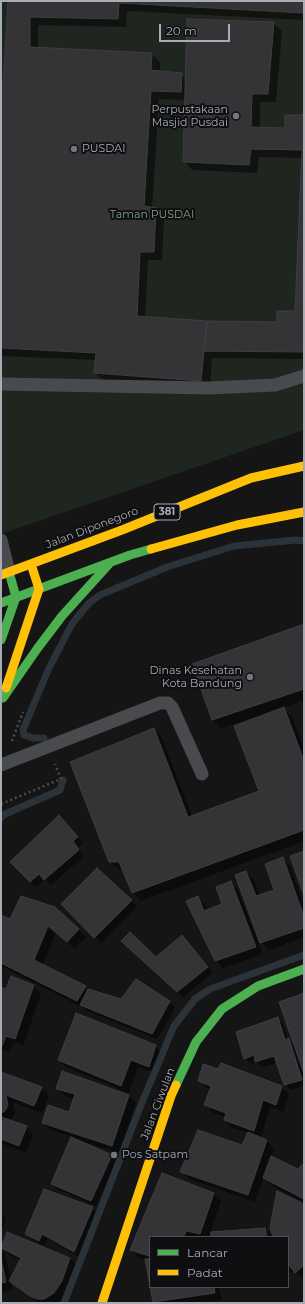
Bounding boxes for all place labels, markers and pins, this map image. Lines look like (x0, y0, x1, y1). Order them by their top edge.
place label: Perpustakaan Masjid Pusdai (151, 103, 228, 129)
marker: Perpustakaan Masjid Pusdai (231, 111, 241, 121)
place label: PUSDAI (82, 142, 126, 156)
marker: PUSDAI (69, 144, 79, 154)
place label: Dinas Kesehatan Kota Bandung (149, 664, 242, 690)
marker: Dinas Kesehatan Kota Bandung (245, 672, 255, 682)
place label: Pos Satpam (122, 1148, 188, 1162)
marker: Pos Satpam (109, 1150, 119, 1160)

